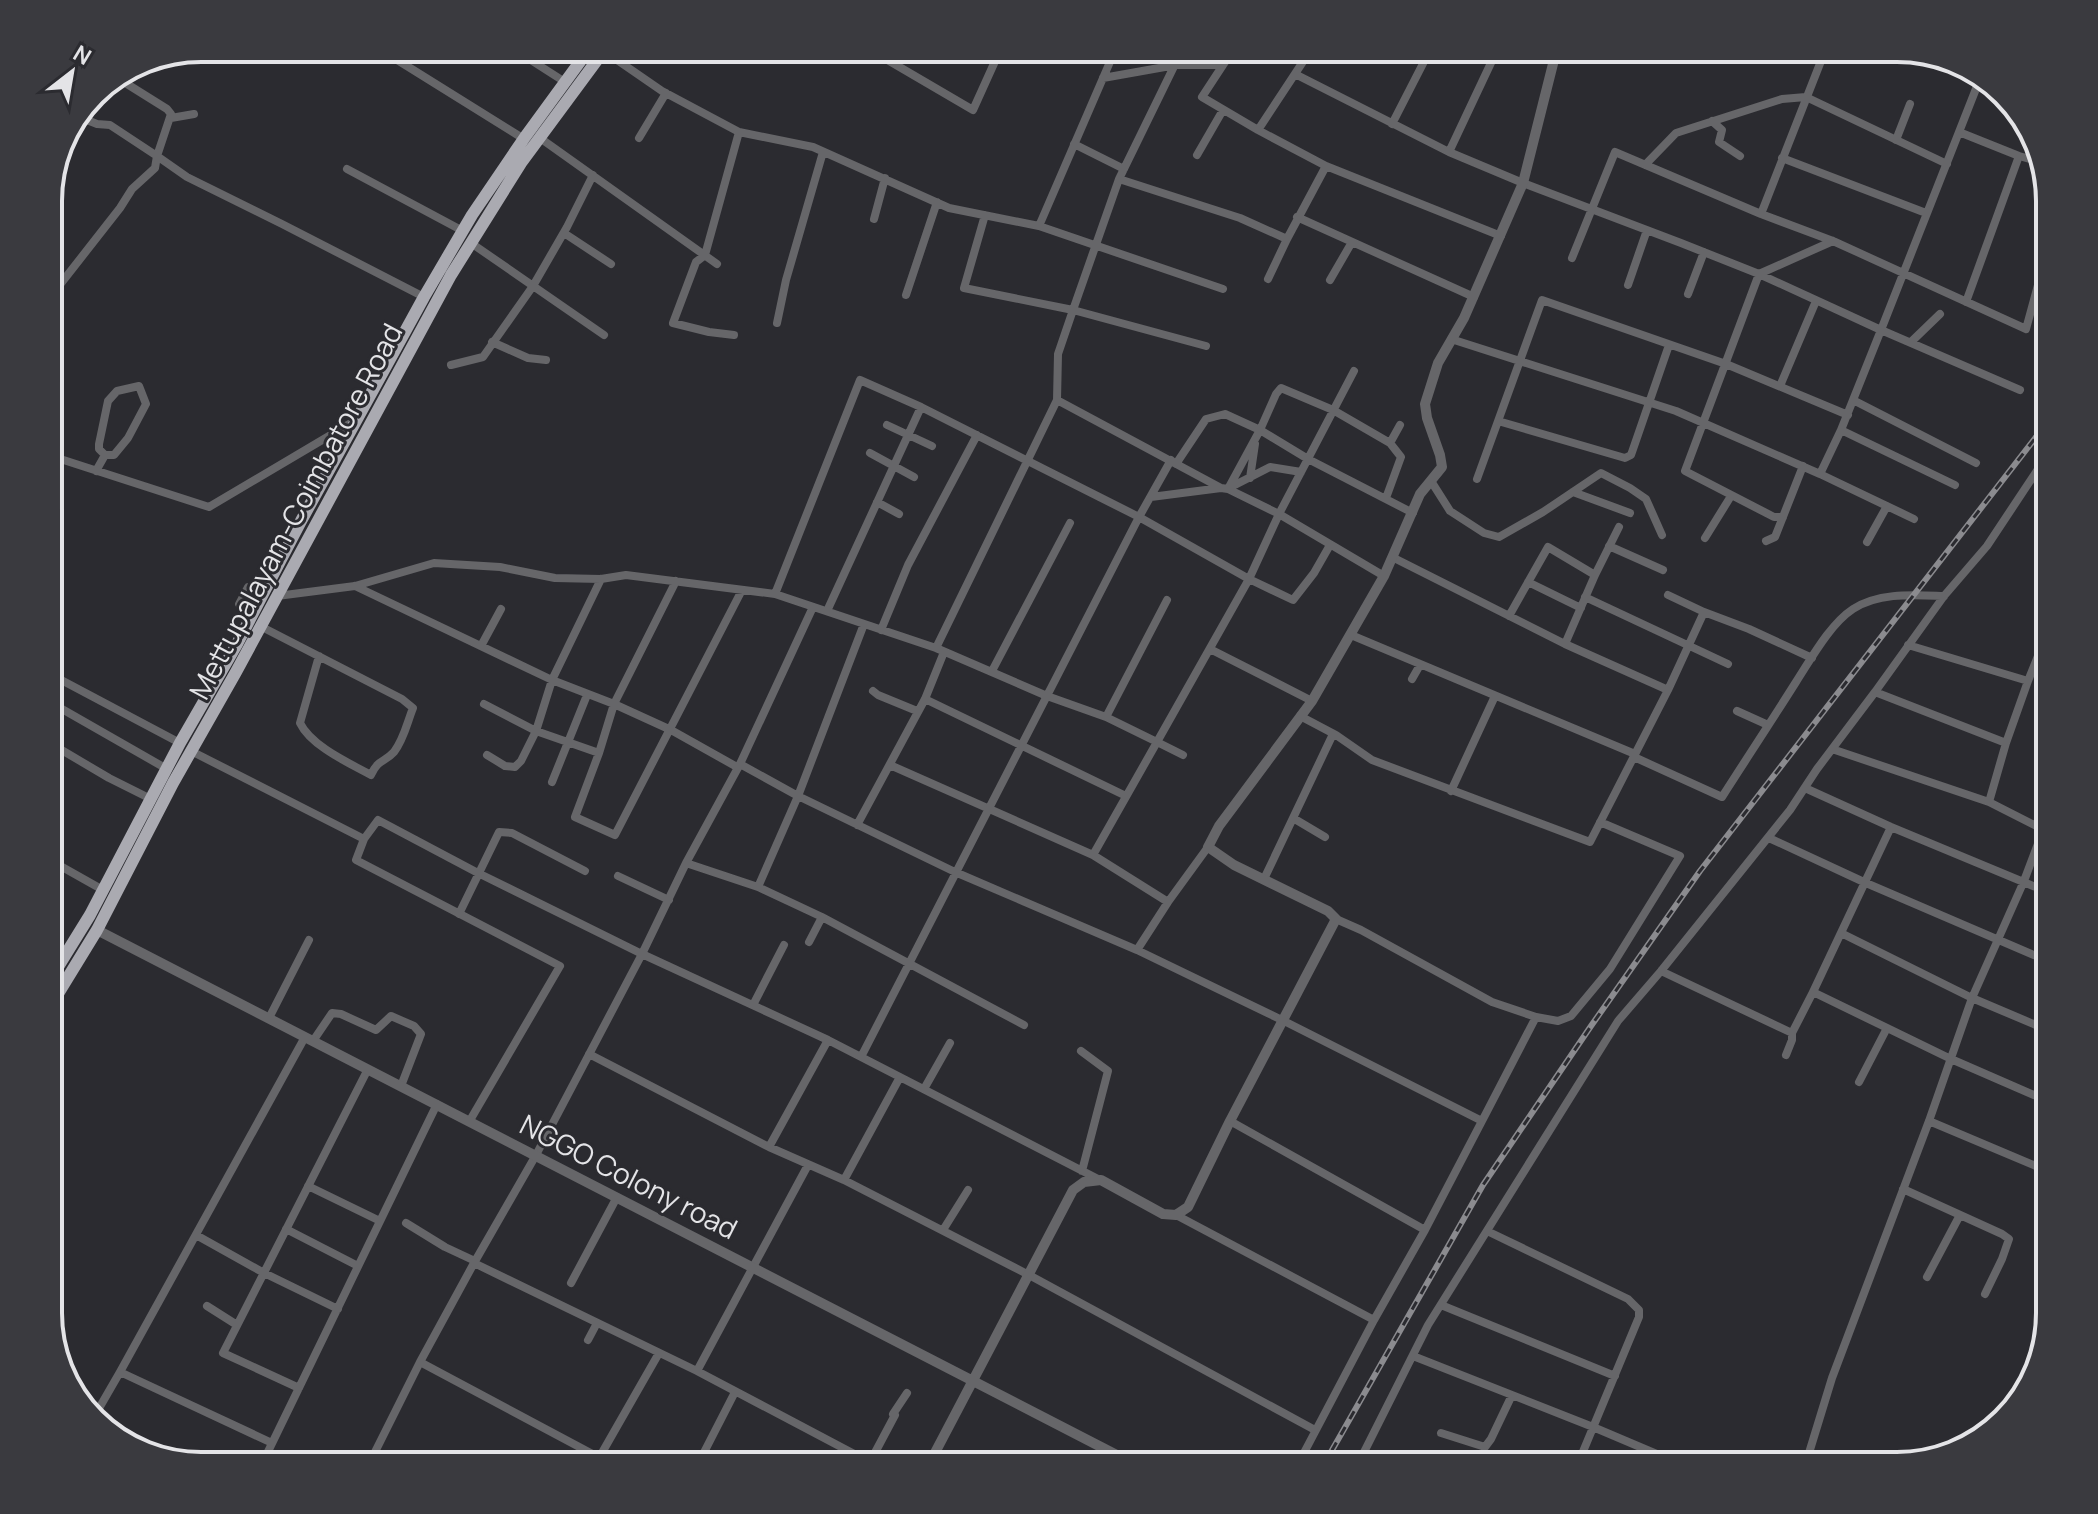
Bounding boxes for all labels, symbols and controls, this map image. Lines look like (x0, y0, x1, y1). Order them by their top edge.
north arrow (32, 32, 112, 112)
text: N (68, 38, 97, 72)
street label: Mettupalayam-Coimbatore Road (180, 317, 410, 705)
street label: NGGO Colony road (514, 1105, 744, 1247)

